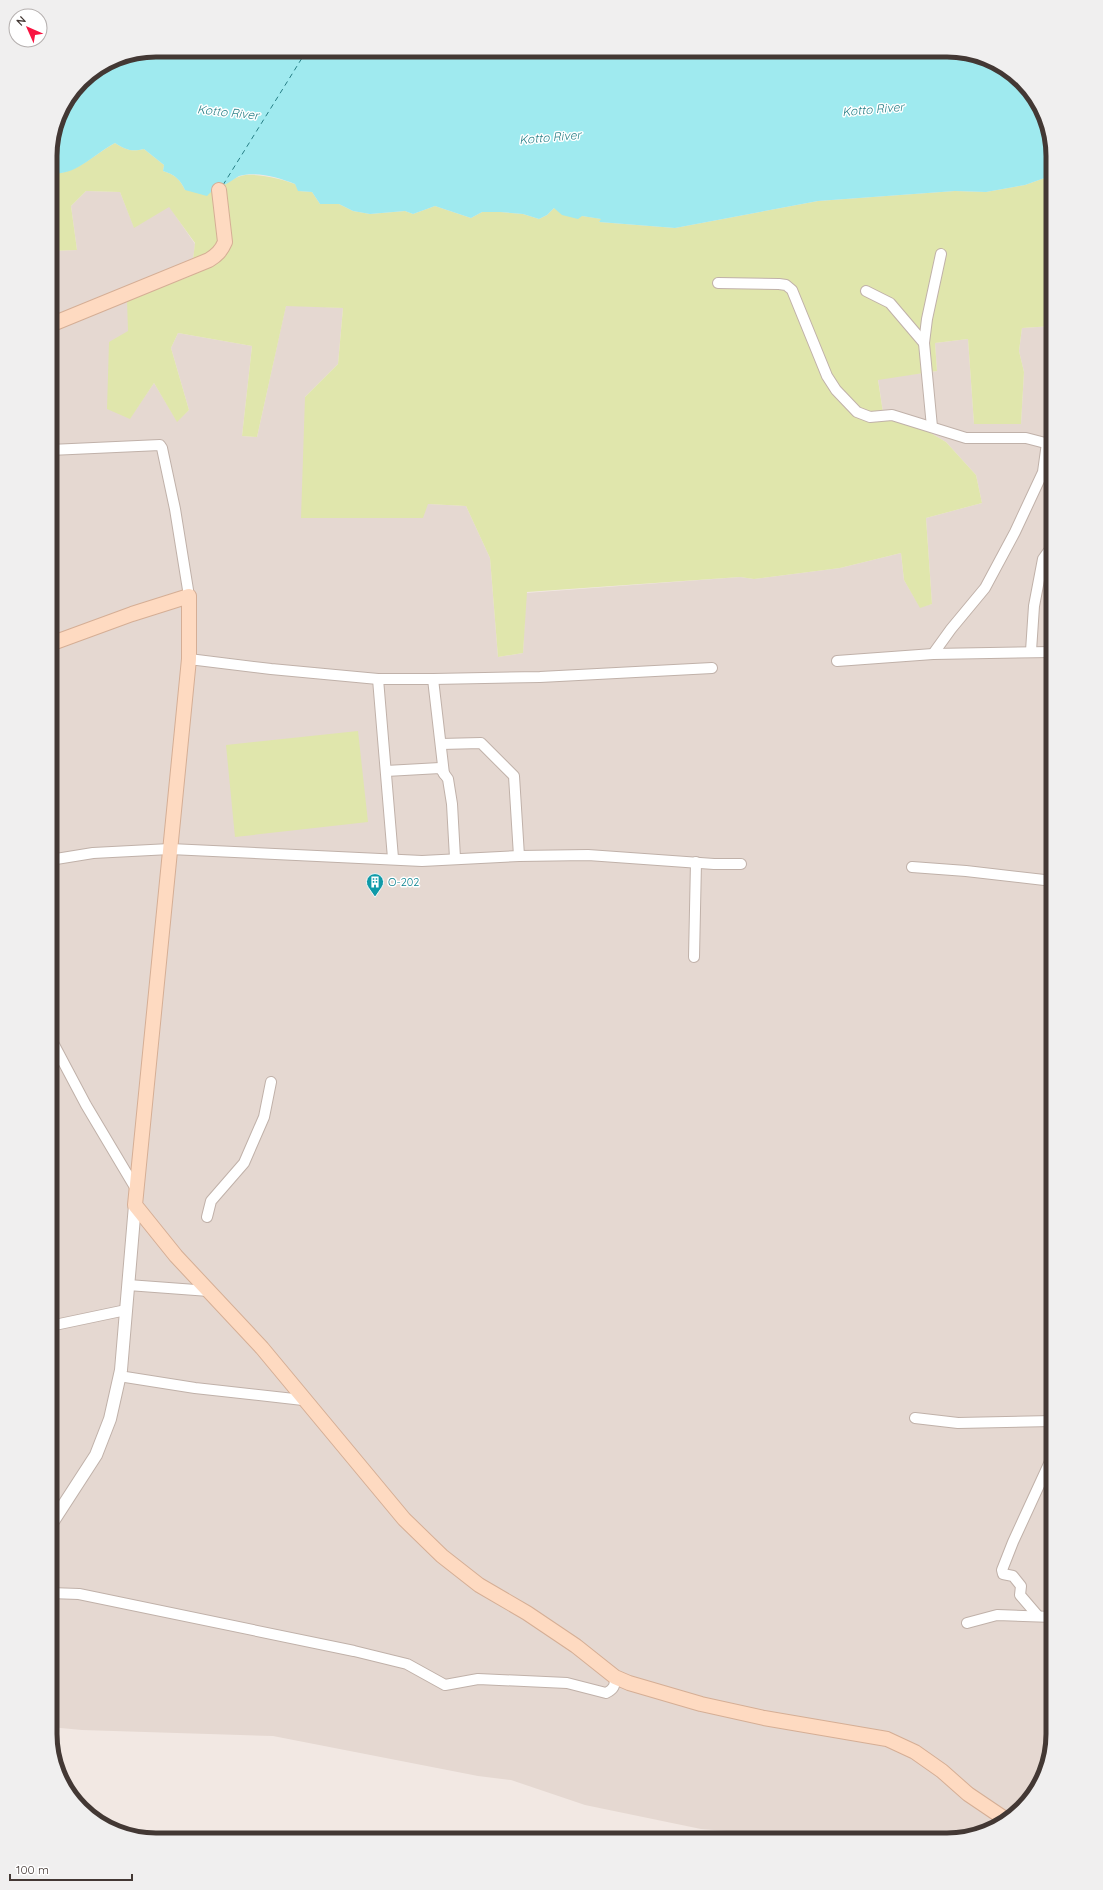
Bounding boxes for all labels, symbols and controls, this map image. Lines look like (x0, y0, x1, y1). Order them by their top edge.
north arrow (8, 8, 48, 48)
text: N (13, 13, 29, 29)
water label: Kotto River (841, 99, 906, 119)
water label: Kotto River (196, 101, 261, 123)
water label: Kotto River (518, 127, 583, 147)
building icon: O-202 (365, 872, 385, 897)
place label: O-202 (388, 875, 419, 889)
scale bar (10, 1856, 132, 1882)
text: 100 m (16, 1862, 49, 1877)

